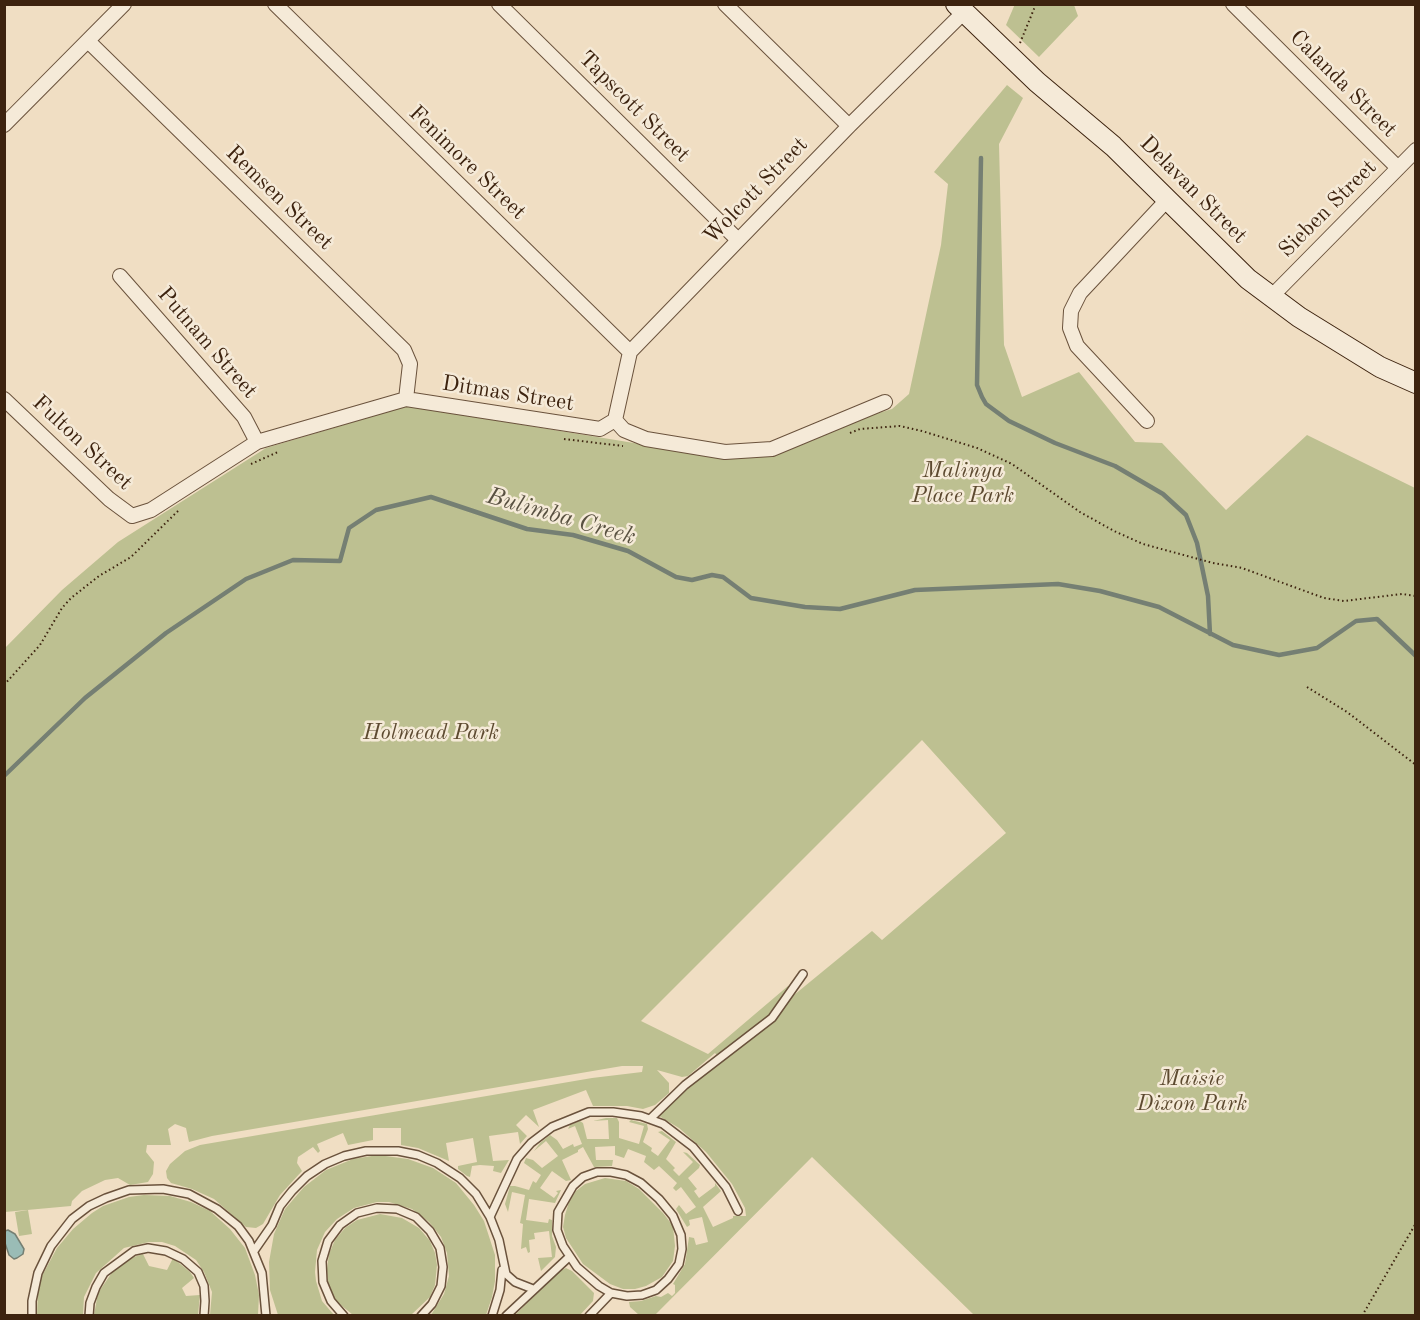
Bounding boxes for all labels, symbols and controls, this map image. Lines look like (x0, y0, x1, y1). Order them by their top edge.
street label: Calanda Street (1284, 25, 1402, 143)
street label: Tapscott Street (573, 46, 695, 168)
street label: Fenimore Street (403, 100, 531, 226)
street label: Delavan Street (1134, 131, 1252, 249)
street label: Wolcott Street (698, 132, 814, 250)
street label: Remsen Street (220, 140, 338, 256)
street label: Sieben Street (1274, 155, 1382, 263)
street label: Putnam Street (151, 282, 263, 404)
street label: Ditmas Street (440, 371, 576, 417)
street label: Fulton Street (26, 390, 138, 496)
park label: Malinya Place Park (912, 458, 1014, 510)
water label: Bulimba Creek (483, 482, 639, 552)
park label: Holmead Park (363, 720, 499, 746)
park label: Maisie Dixon Park (1137, 1066, 1247, 1118)

